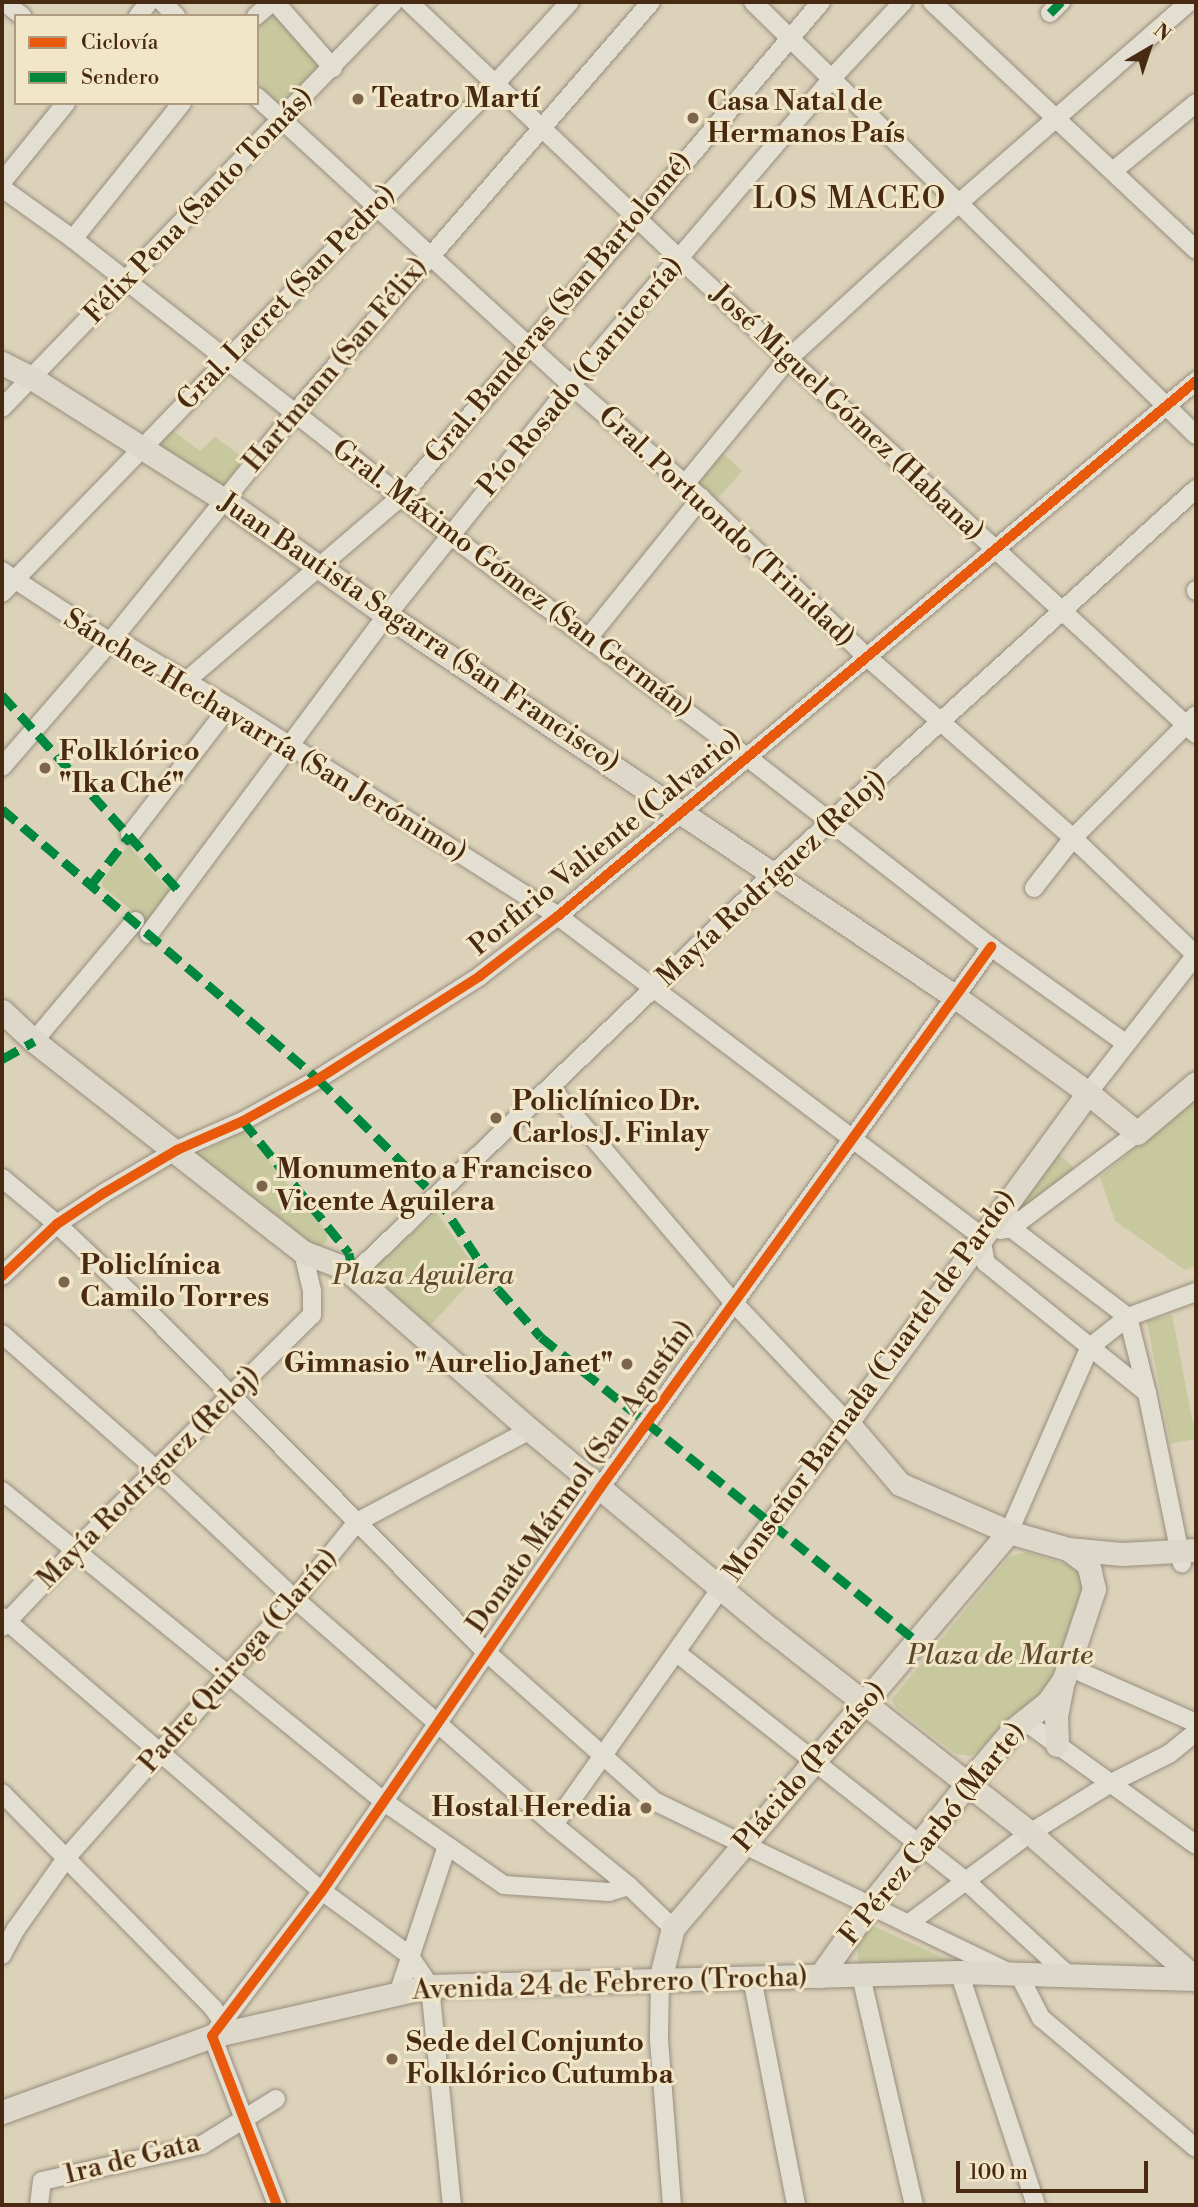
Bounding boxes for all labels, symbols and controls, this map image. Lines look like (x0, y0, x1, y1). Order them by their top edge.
legend (14, 14, 259, 105)
north arrow (1114, 14, 1184, 84)
text: N (1149, 19, 1176, 47)
text: Ciclovía (81, 30, 158, 56)
text: Sendero (81, 65, 159, 91)
street label: Félix Pena (Santo Tomás) (77, 81, 321, 331)
place label: Teatro Martí (372, 82, 539, 116)
place label: Casa Natal de Hermanos País (707, 85, 905, 151)
marker: Teatro Martí (350, 91, 366, 107)
marker: Casa Natal de Hermanos País (685, 110, 701, 126)
street label: Gral. Banderas (San Bartolomé) (419, 145, 699, 471)
street label: Gral. Lacret (San Pedro) (171, 178, 403, 418)
district label: LOS MACEO (754, 181, 946, 217)
street label: Pío Rosado (Carnicería) (471, 250, 691, 504)
street label: Hartmann (San Félix) (236, 251, 436, 479)
street label: José Miguel Gómez (Habana) (703, 277, 991, 549)
street label: Gral. Portuondo (Trinidad) (591, 399, 861, 655)
street label: Gral. Máximo Gómez (San Germán) (325, 432, 699, 726)
street label: Juan Bautista Sagarra (San Francisco) (212, 486, 626, 780)
street label: Sánchez Hechavarría (San Jerónimo) (57, 602, 473, 870)
street label: Porfirio Valiente (Calvario) (463, 723, 749, 963)
place label: Folklórico "Ika Ché" (59, 735, 200, 801)
marker: Folklórico "Ika Ché" (37, 760, 53, 776)
street label: Mayía Rodríguez (Reloj) (650, 764, 894, 994)
place label: Policlínico Dr. Carlos J. Finlay (512, 1085, 709, 1151)
marker: Policlínico Dr. Carlos J. Finlay (486, 1108, 506, 1128)
place label: Monumento a Francisco Vicente Aguilera (276, 1153, 593, 1219)
marker: Monumento a Francisco Vicente Aguilera (254, 1178, 270, 1194)
street label: Monseñor Barnada (Cuartel de Pardo) (717, 1184, 1023, 1588)
place label: Policlínica Camilo Torres (80, 1249, 269, 1315)
park label: Plaza Aguilera (332, 1259, 514, 1293)
marker: Policlínica Camilo Torres (54, 1272, 74, 1292)
street label: Donato Mármol (San Agustín) (460, 1314, 702, 1640)
place label: Gimnasio "Aurelio Janet" (284, 1347, 613, 1381)
marker: Gimnasio "Aurelio Janet" (619, 1356, 635, 1372)
street label: Mayía Rodríguez (Reloj) (30, 1359, 268, 1597)
street label: Padre Quiroga (Clarín) (132, 1542, 346, 1780)
park label: Plaza de Marte (907, 1639, 1093, 1673)
street label: Plácido (Paraíso) (727, 1675, 893, 1859)
street label: F Pérez Carbó (Marte) (833, 1716, 1033, 1952)
place label: Hostal Heredia (432, 1791, 632, 1825)
marker: Hostal Heredia (638, 1800, 654, 1816)
street label: Avenida 24 de Febrero (Trocha) (412, 1960, 808, 2008)
place label: Sede del Conjunto Folklórico Cutumba (406, 2026, 674, 2092)
marker: Sede del Conjunto Folklórico Cutumba (384, 2051, 400, 2067)
street label: 1ra de Gata (60, 2126, 204, 2192)
scale bar (960, 2148, 1152, 2192)
text: 100 m (969, 2160, 1028, 2186)

